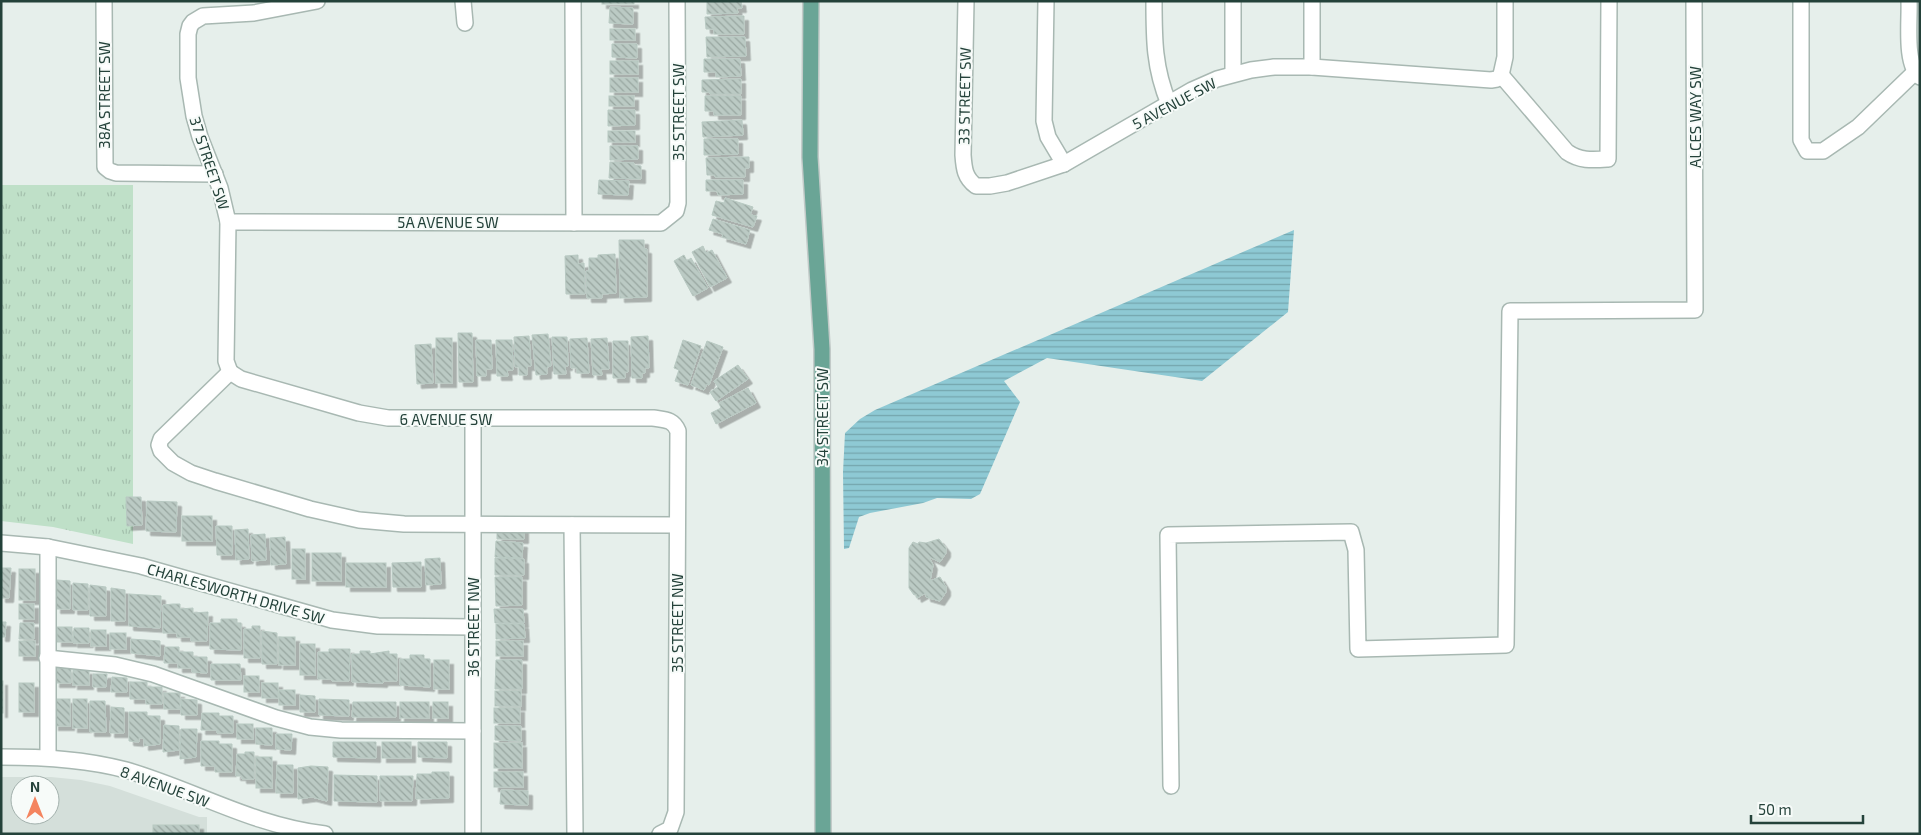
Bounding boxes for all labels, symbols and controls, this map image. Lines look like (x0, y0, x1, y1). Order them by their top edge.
street label: 38A STREET SW (95, 41, 113, 149)
street label: 33 STREET SW (954, 47, 974, 145)
street label: 35 STREET SW (669, 63, 687, 161)
street label: ALCES WAY SW (1686, 66, 1704, 168)
street label: 5 AVENUE SW (1129, 73, 1219, 133)
street label: 37 STREET SW (186, 114, 234, 212)
street label: 5A AVENUE SW (397, 213, 499, 231)
street label: 34 STREET SW (813, 368, 831, 466)
street label: 6 AVENUE SW (400, 410, 492, 428)
street label: CHARLESWORTH DRIVE SW (145, 559, 327, 627)
street label: 35 STREET NW (668, 573, 686, 673)
street label: 36 STREET NW (464, 577, 482, 677)
street label: 8 AVENUE SW (118, 762, 212, 810)
north arrow (10, 775, 60, 825)
text: N (30, 778, 40, 795)
scale bar (1751, 792, 1864, 824)
text: 50 m (1758, 800, 1792, 818)

